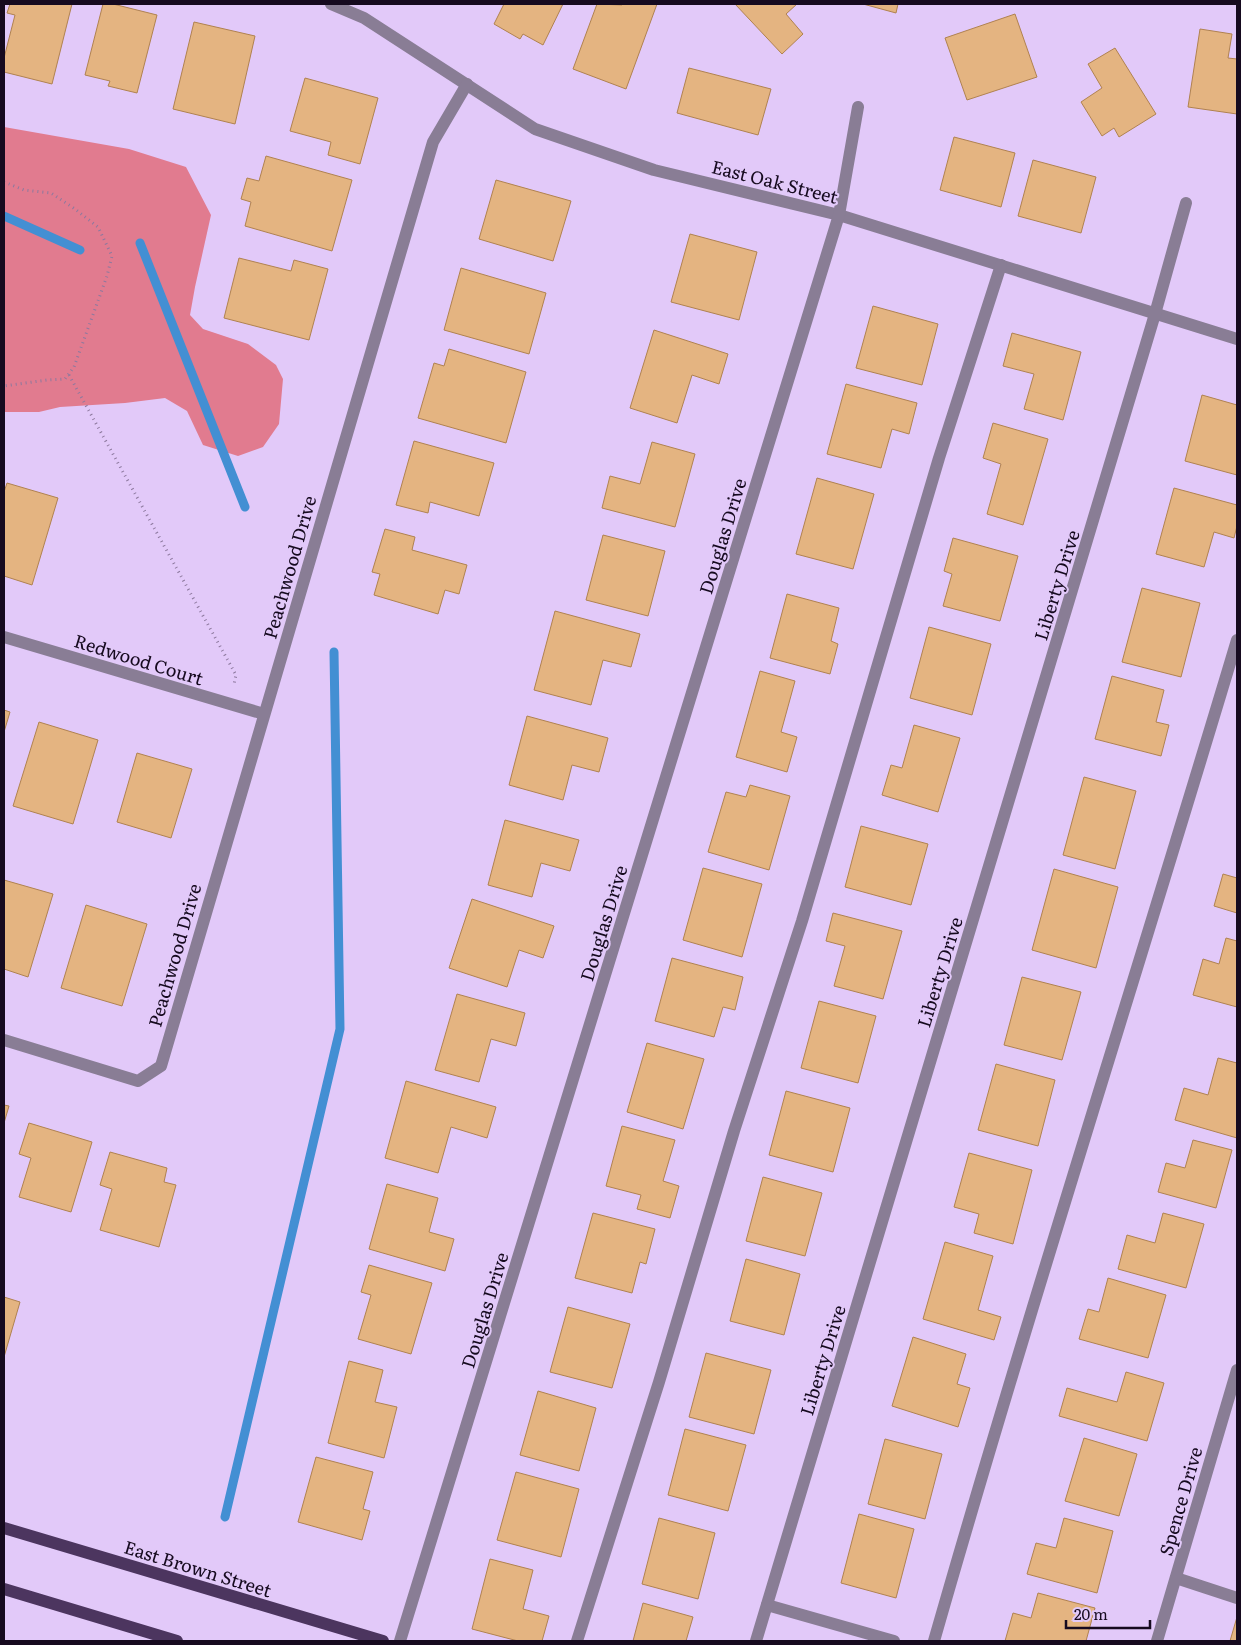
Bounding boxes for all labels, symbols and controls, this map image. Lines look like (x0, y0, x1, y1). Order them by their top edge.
street label: East Oak Street (709, 152, 842, 210)
street label: Douglas Drive (692, 475, 752, 597)
street label: Peachwood Drive (256, 492, 322, 642)
street label: Liberty Drive (1026, 526, 1086, 644)
street label: Redwood Court (71, 627, 208, 692)
street label: Douglas Drive (573, 862, 633, 984)
street label: Peachwood Drive (141, 880, 207, 1030)
street label: Liberty Drive (909, 913, 969, 1031)
street label: Douglas Drive (454, 1249, 514, 1371)
street label: Liberty Drive (792, 1301, 852, 1419)
street label: Spence Drive (1152, 1443, 1208, 1559)
street label: East Brown Street (121, 1533, 276, 1603)
scale bar (1066, 1598, 1150, 1630)
text: 20 m (1074, 1602, 1108, 1625)

